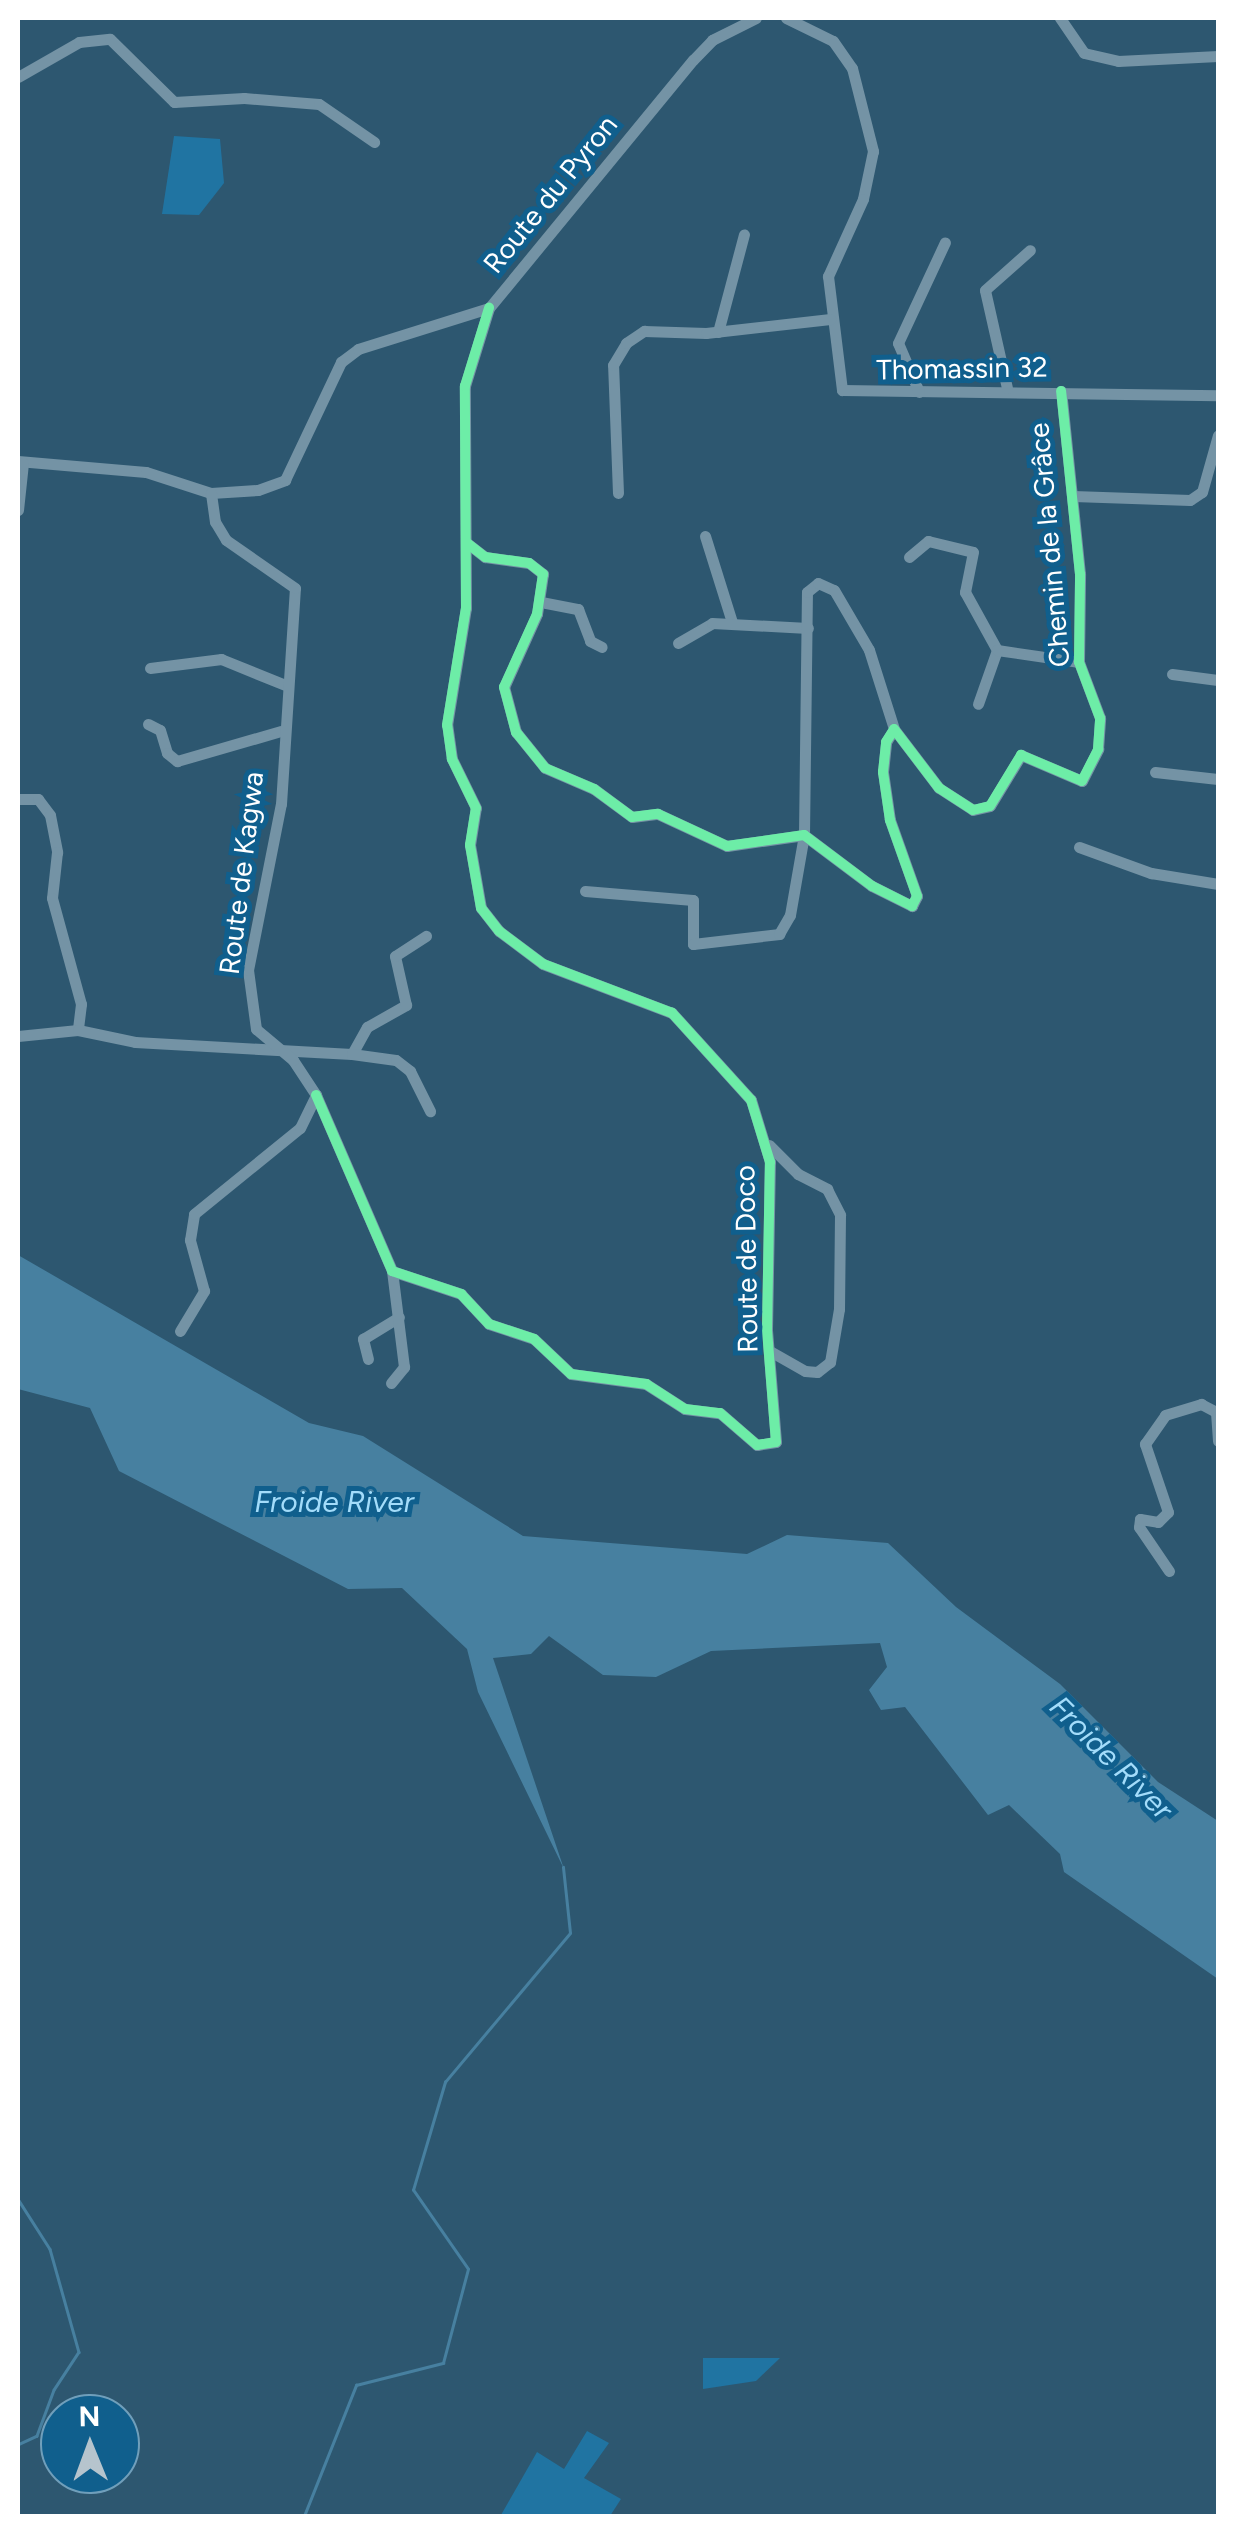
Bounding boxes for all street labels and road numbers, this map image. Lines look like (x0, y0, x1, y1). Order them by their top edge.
street label: Route du Pyron (476, 108, 624, 280)
street label: Thomassin 32 (876, 350, 1048, 386)
street label: Chemin de la Grâce (1022, 421, 1076, 669)
street label: Route de Kagwa (212, 770, 270, 976)
street label: Route de Doco (728, 1165, 764, 1353)

